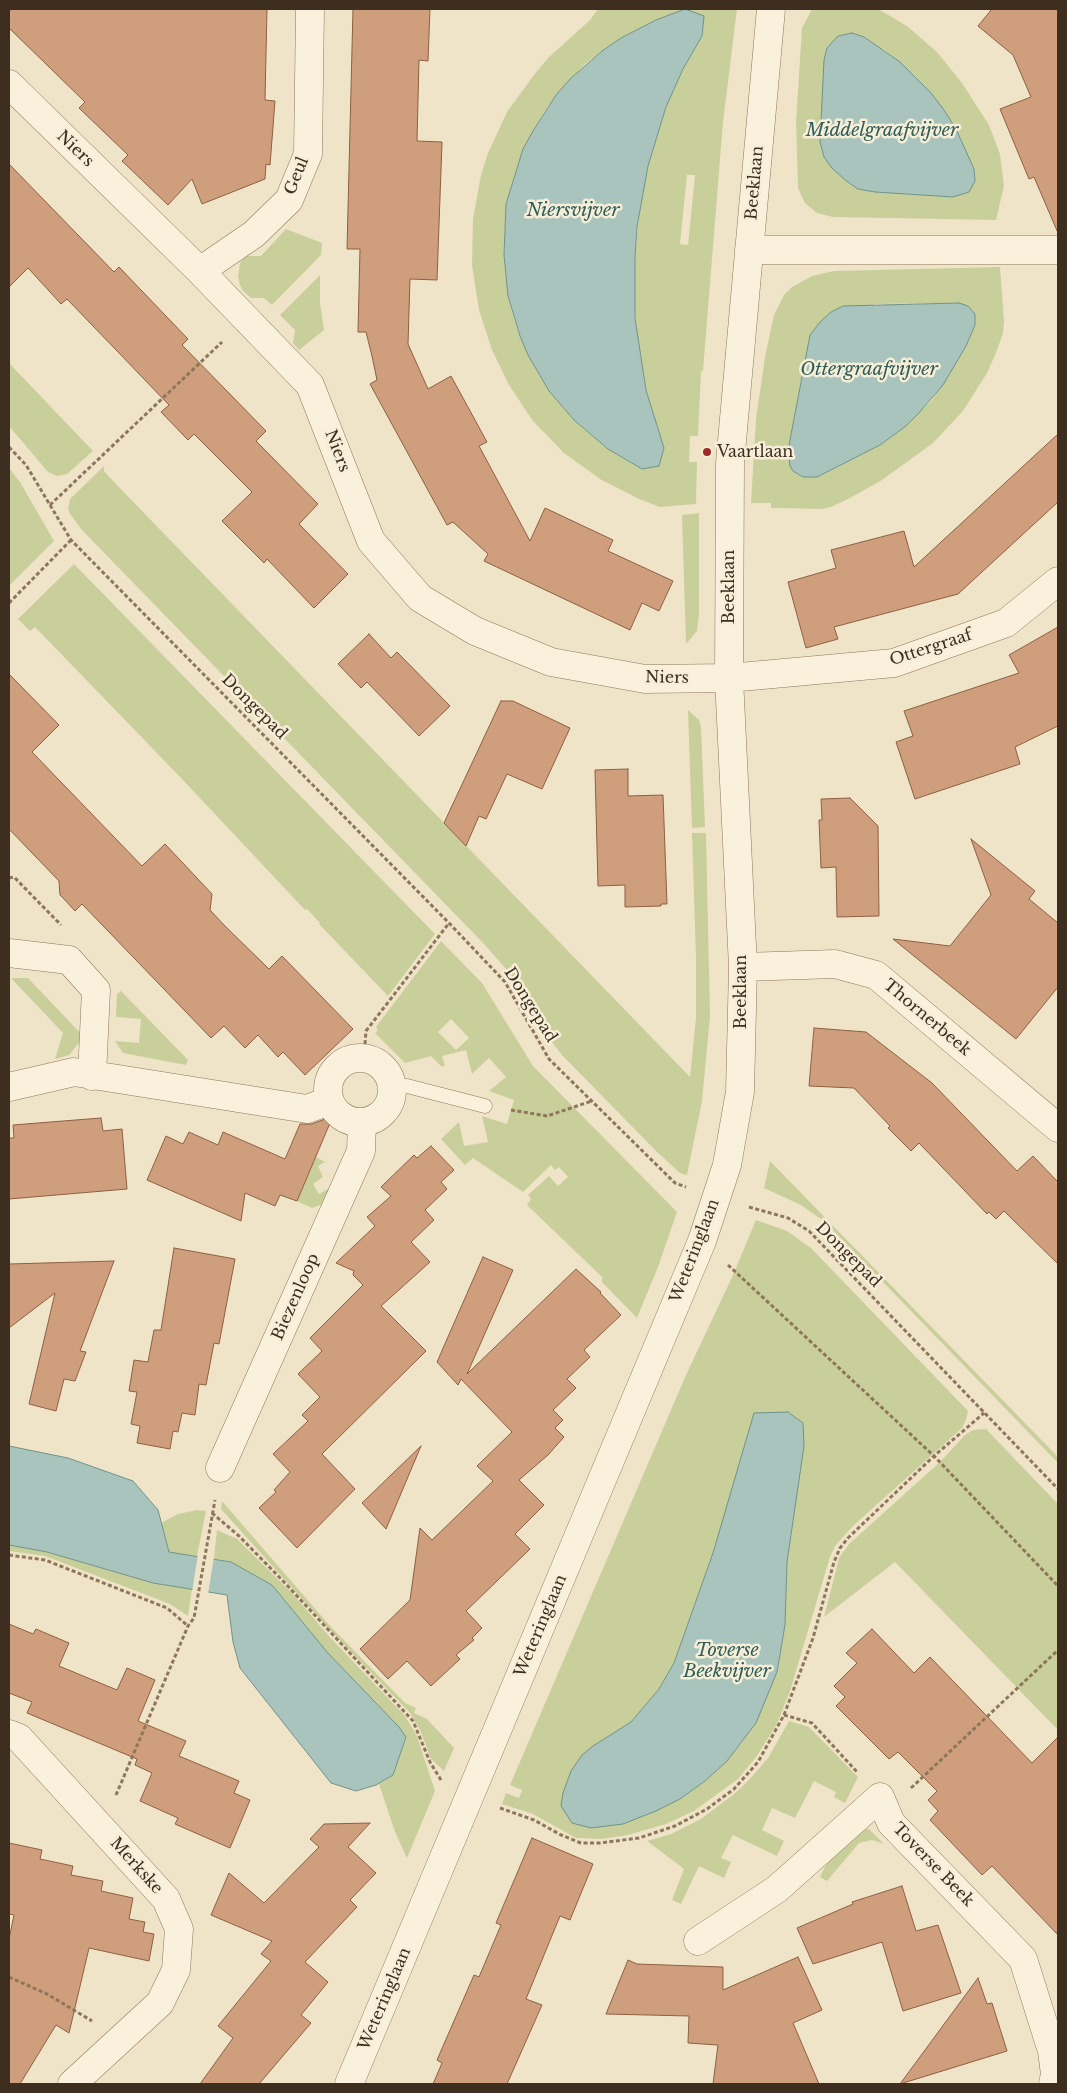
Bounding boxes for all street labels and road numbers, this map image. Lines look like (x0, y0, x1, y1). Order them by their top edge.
street label: Niers (53, 127, 97, 171)
street label: Beeklaan (742, 145, 768, 221)
street label: Geul (281, 154, 313, 198)
street label: Niers (320, 427, 354, 475)
street label: Beeklaan (719, 550, 739, 624)
street label: Ottergraaf (887, 626, 975, 670)
street label: Niers (645, 668, 689, 688)
street label: Dongepad (217, 670, 291, 744)
street label: Beeklaan (731, 955, 751, 1029)
street label: Dongepad (499, 964, 561, 1046)
street label: Thornerbeek (879, 976, 975, 1060)
street label: Weteringlaan (666, 1196, 724, 1306)
street label: Dongepad (811, 1218, 885, 1292)
street label: Biezenloop (268, 1251, 324, 1343)
street label: Weteringlaan (511, 1572, 571, 1680)
street label: Toverse Beek (888, 1819, 978, 1911)
street label: Merkske (106, 1834, 166, 1898)
street label: Weteringlaan (355, 1945, 415, 2053)

